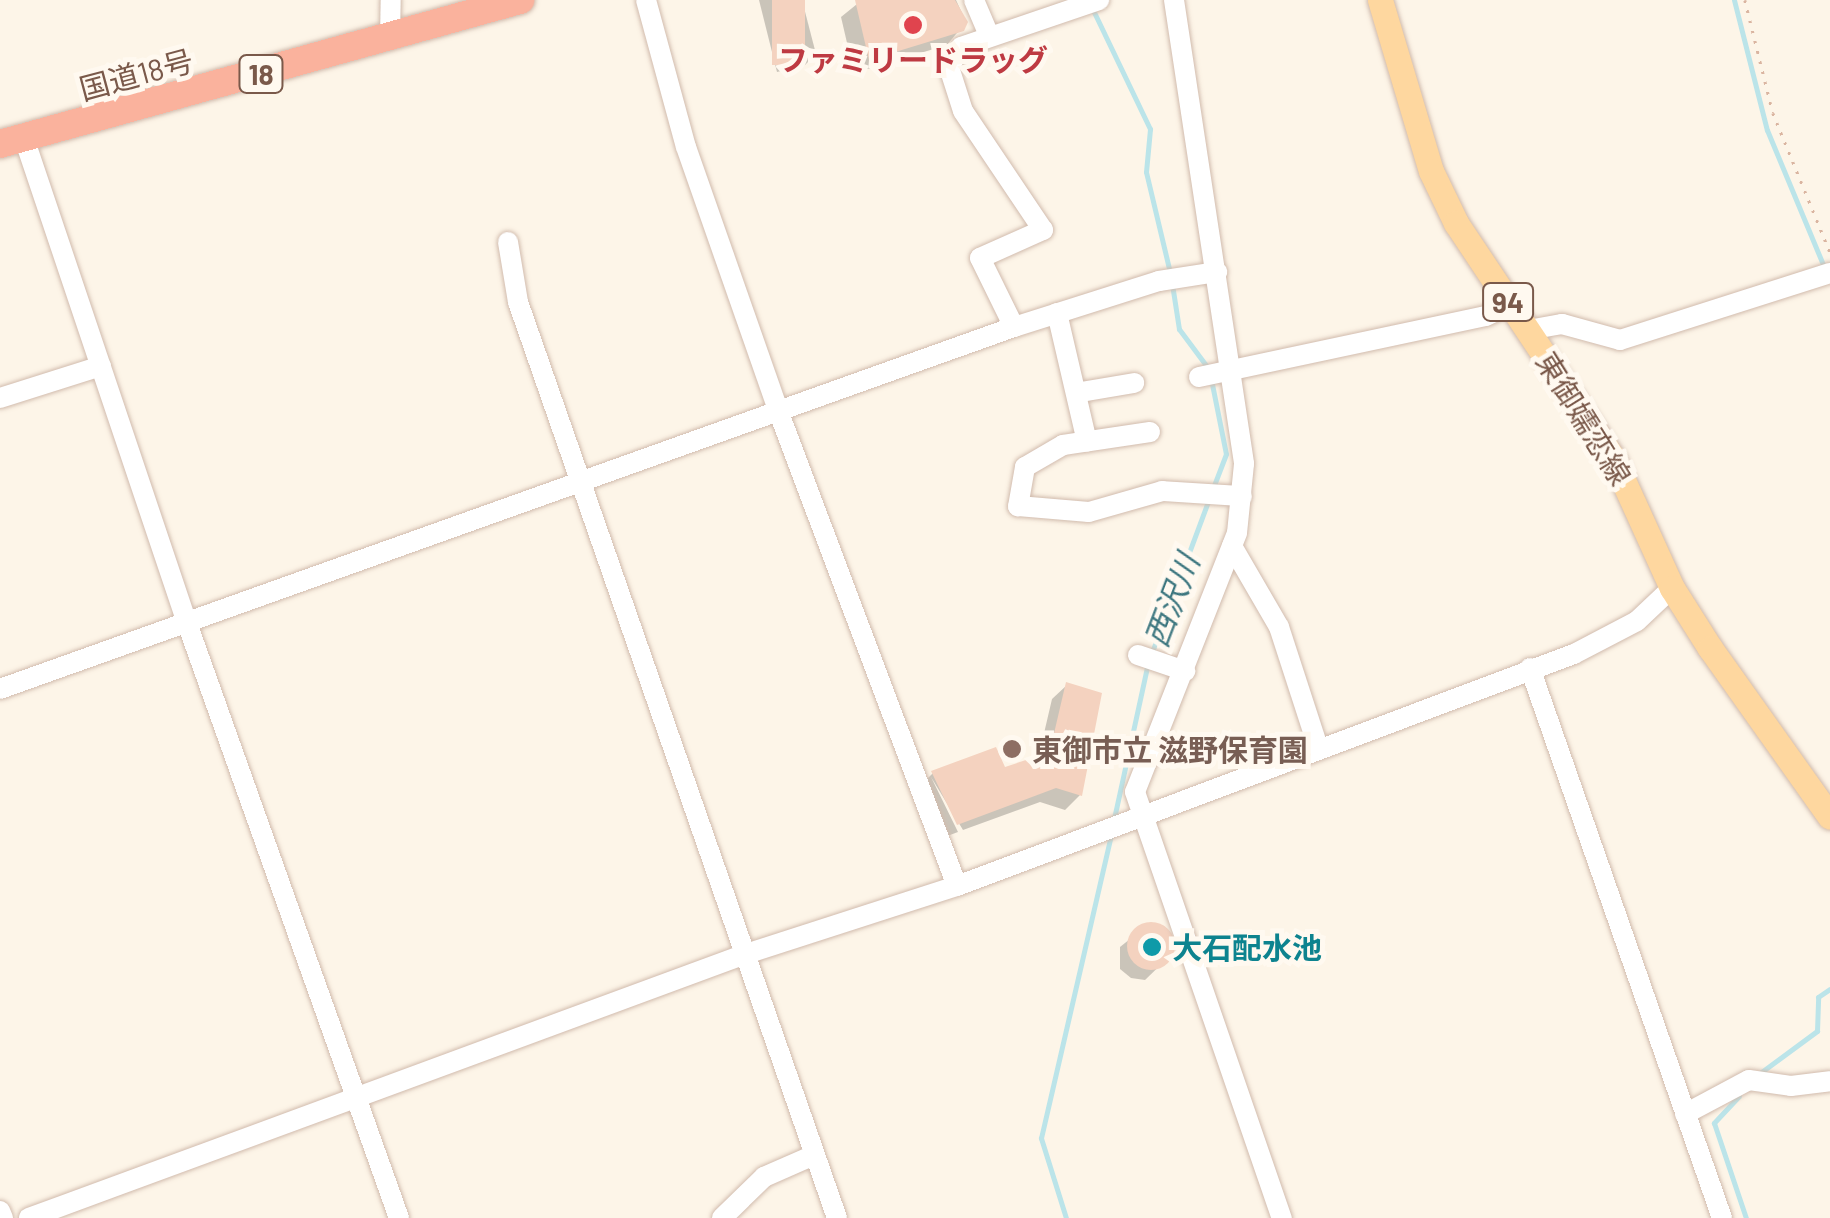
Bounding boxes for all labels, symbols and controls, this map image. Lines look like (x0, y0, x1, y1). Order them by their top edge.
marker: ファミリードラッグ (902, 14, 924, 36)
place label: ファミリードラッグ (778, 41, 1048, 77)
street label: 国道18号 (75, 42, 197, 106)
road number: 18 (236, 51, 286, 97)
road number: 94 (1480, 279, 1536, 325)
street label: 東御嬬恋線 (1529, 345, 1639, 491)
water label: 西沢川 (1136, 548, 1206, 652)
place label: 東御市立 滋野保育園 (1032, 731, 1308, 767)
marker: 東御市立 滋野保育園 (1001, 738, 1023, 760)
place label: 大石配水池 (1172, 929, 1322, 965)
marker: 大石配水池 (1141, 936, 1163, 958)

